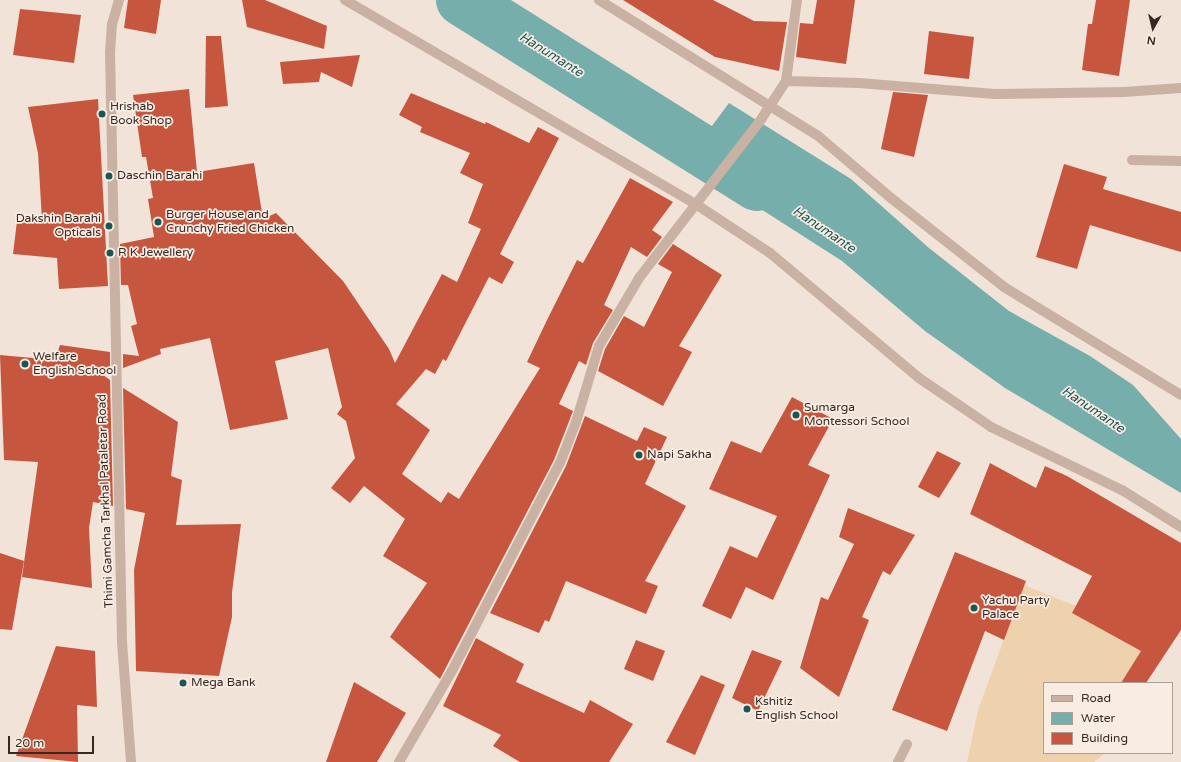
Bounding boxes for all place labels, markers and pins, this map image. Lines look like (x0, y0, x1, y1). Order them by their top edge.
place label: Hrishab Book Shop (110, 100, 172, 128)
marker: Hrishab Book Shop (97, 109, 107, 119)
place label: Daschin Barahi (117, 169, 202, 183)
marker: Daschin Barahi (104, 171, 114, 181)
place label: Burger House and Crunchy Fried Chicken (166, 208, 294, 236)
place label: Dakshin Barahi Opticals (16, 212, 101, 240)
marker: Burger House and Crunchy Fried Chicken (153, 217, 163, 227)
marker: Dakshin Barahi Opticals (104, 221, 114, 231)
place label: R K Jewellery (118, 246, 193, 260)
marker: R K Jewellery (105, 248, 115, 258)
place label: Welfare English School (33, 350, 116, 378)
marker: Welfare English School (20, 359, 30, 369)
place label: Sumarga Montessori School (804, 401, 909, 429)
marker: Sumarga Montessori School (791, 410, 801, 420)
place label: Napi Sakha (647, 448, 712, 462)
marker: Napi Sakha (634, 450, 644, 460)
place label: Yachu Party Palace (982, 594, 1050, 622)
marker: Yachu Party Palace (969, 603, 979, 613)
place label: Mega Bank (191, 676, 256, 690)
marker: Mega Bank (178, 678, 188, 688)
place label: Kshitiz English School (755, 695, 838, 723)
marker: Kshitiz English School (742, 704, 752, 714)

